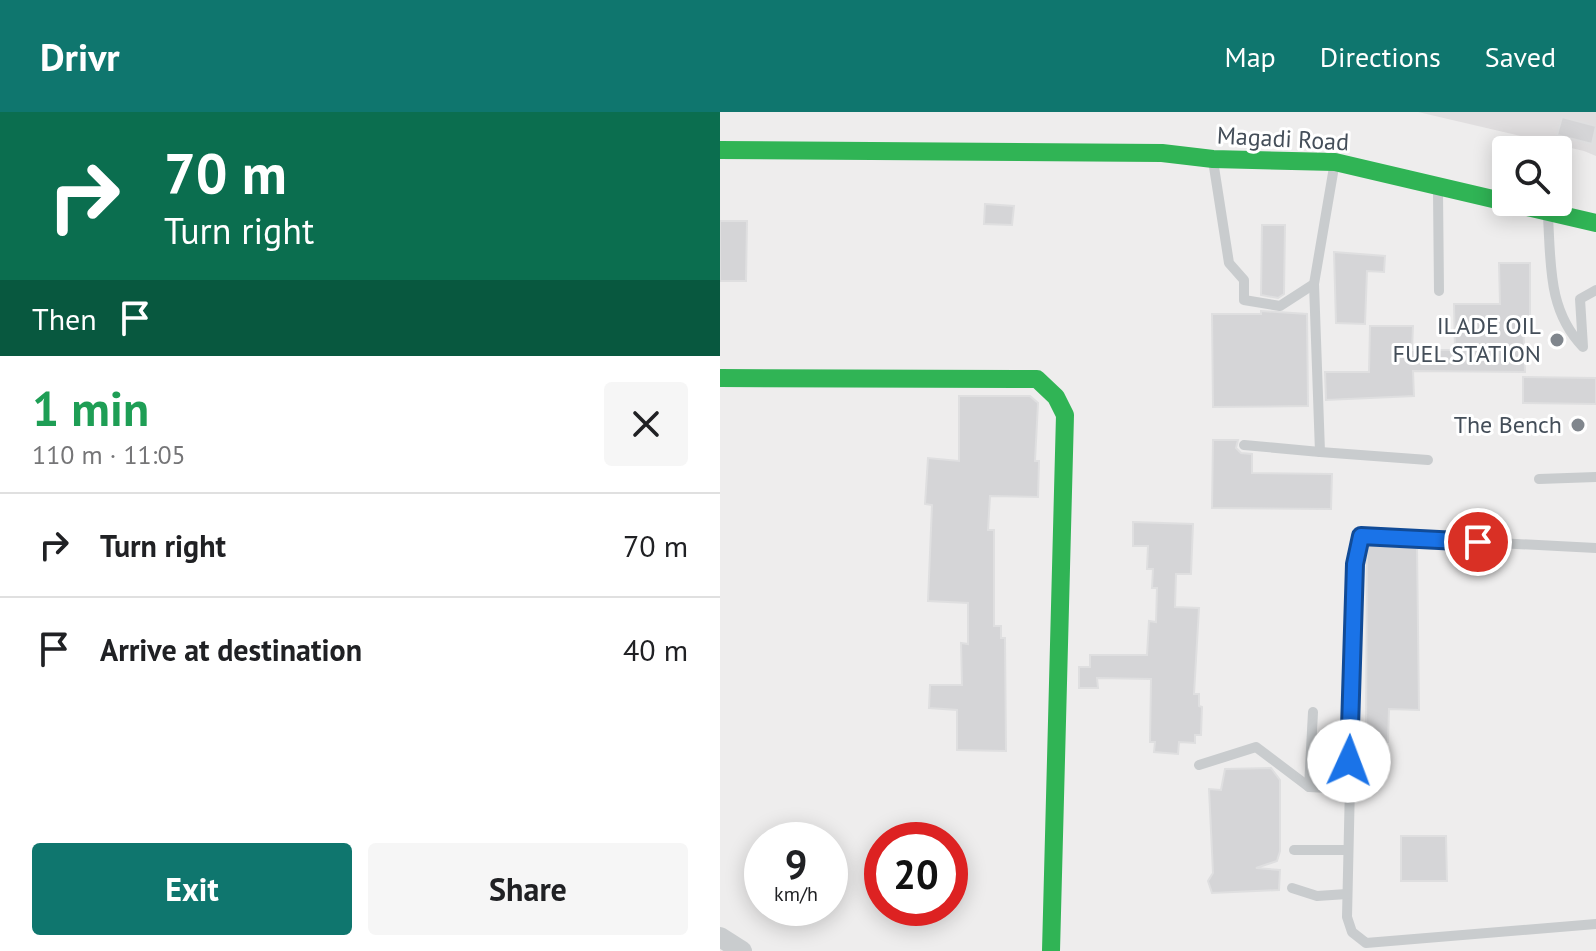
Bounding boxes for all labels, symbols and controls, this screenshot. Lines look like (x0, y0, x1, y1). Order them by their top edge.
text: Drivr (40, 32, 120, 81)
text: Map (1225, 38, 1276, 75)
text: Directions (1320, 38, 1441, 75)
text: Saved (1485, 38, 1556, 75)
street label: Magadi Road (1216, 120, 1350, 157)
map controls (1492, 136, 1572, 216)
button: search (1492, 136, 1572, 216)
text: 70 m (164, 137, 287, 209)
icon: right (32, 144, 136, 248)
text: Turn right (164, 207, 314, 254)
icon: arrive (113, 296, 157, 340)
text: Then (32, 299, 97, 338)
place label: ILADE OIL FUEL STATION (1393, 310, 1541, 369)
marker: ILADE OIL FUEL STATION (1548, 331, 1566, 349)
text: 1 min (32, 377, 149, 439)
button: close (604, 382, 688, 466)
place label: The Bench (1454, 409, 1562, 440)
marker: The Bench (1569, 416, 1587, 434)
text: 110 m · 11:05 (32, 438, 186, 471)
pin (1444, 508, 1512, 576)
icon: arrive (1456, 520, 1500, 564)
icon: right (32, 523, 76, 567)
text: Turn right (100, 526, 226, 565)
text: 70 m (623, 526, 688, 565)
icon: arrive (32, 627, 76, 671)
text: Arrive at destination (100, 630, 362, 669)
text: 40 m (623, 630, 688, 669)
position arrow (1307, 719, 1391, 803)
speed limit sign: 20 (864, 822, 968, 926)
text: 9 (785, 838, 807, 890)
button: Exit (32, 843, 352, 935)
button: Share (368, 843, 688, 935)
text: km/h (774, 881, 818, 907)

